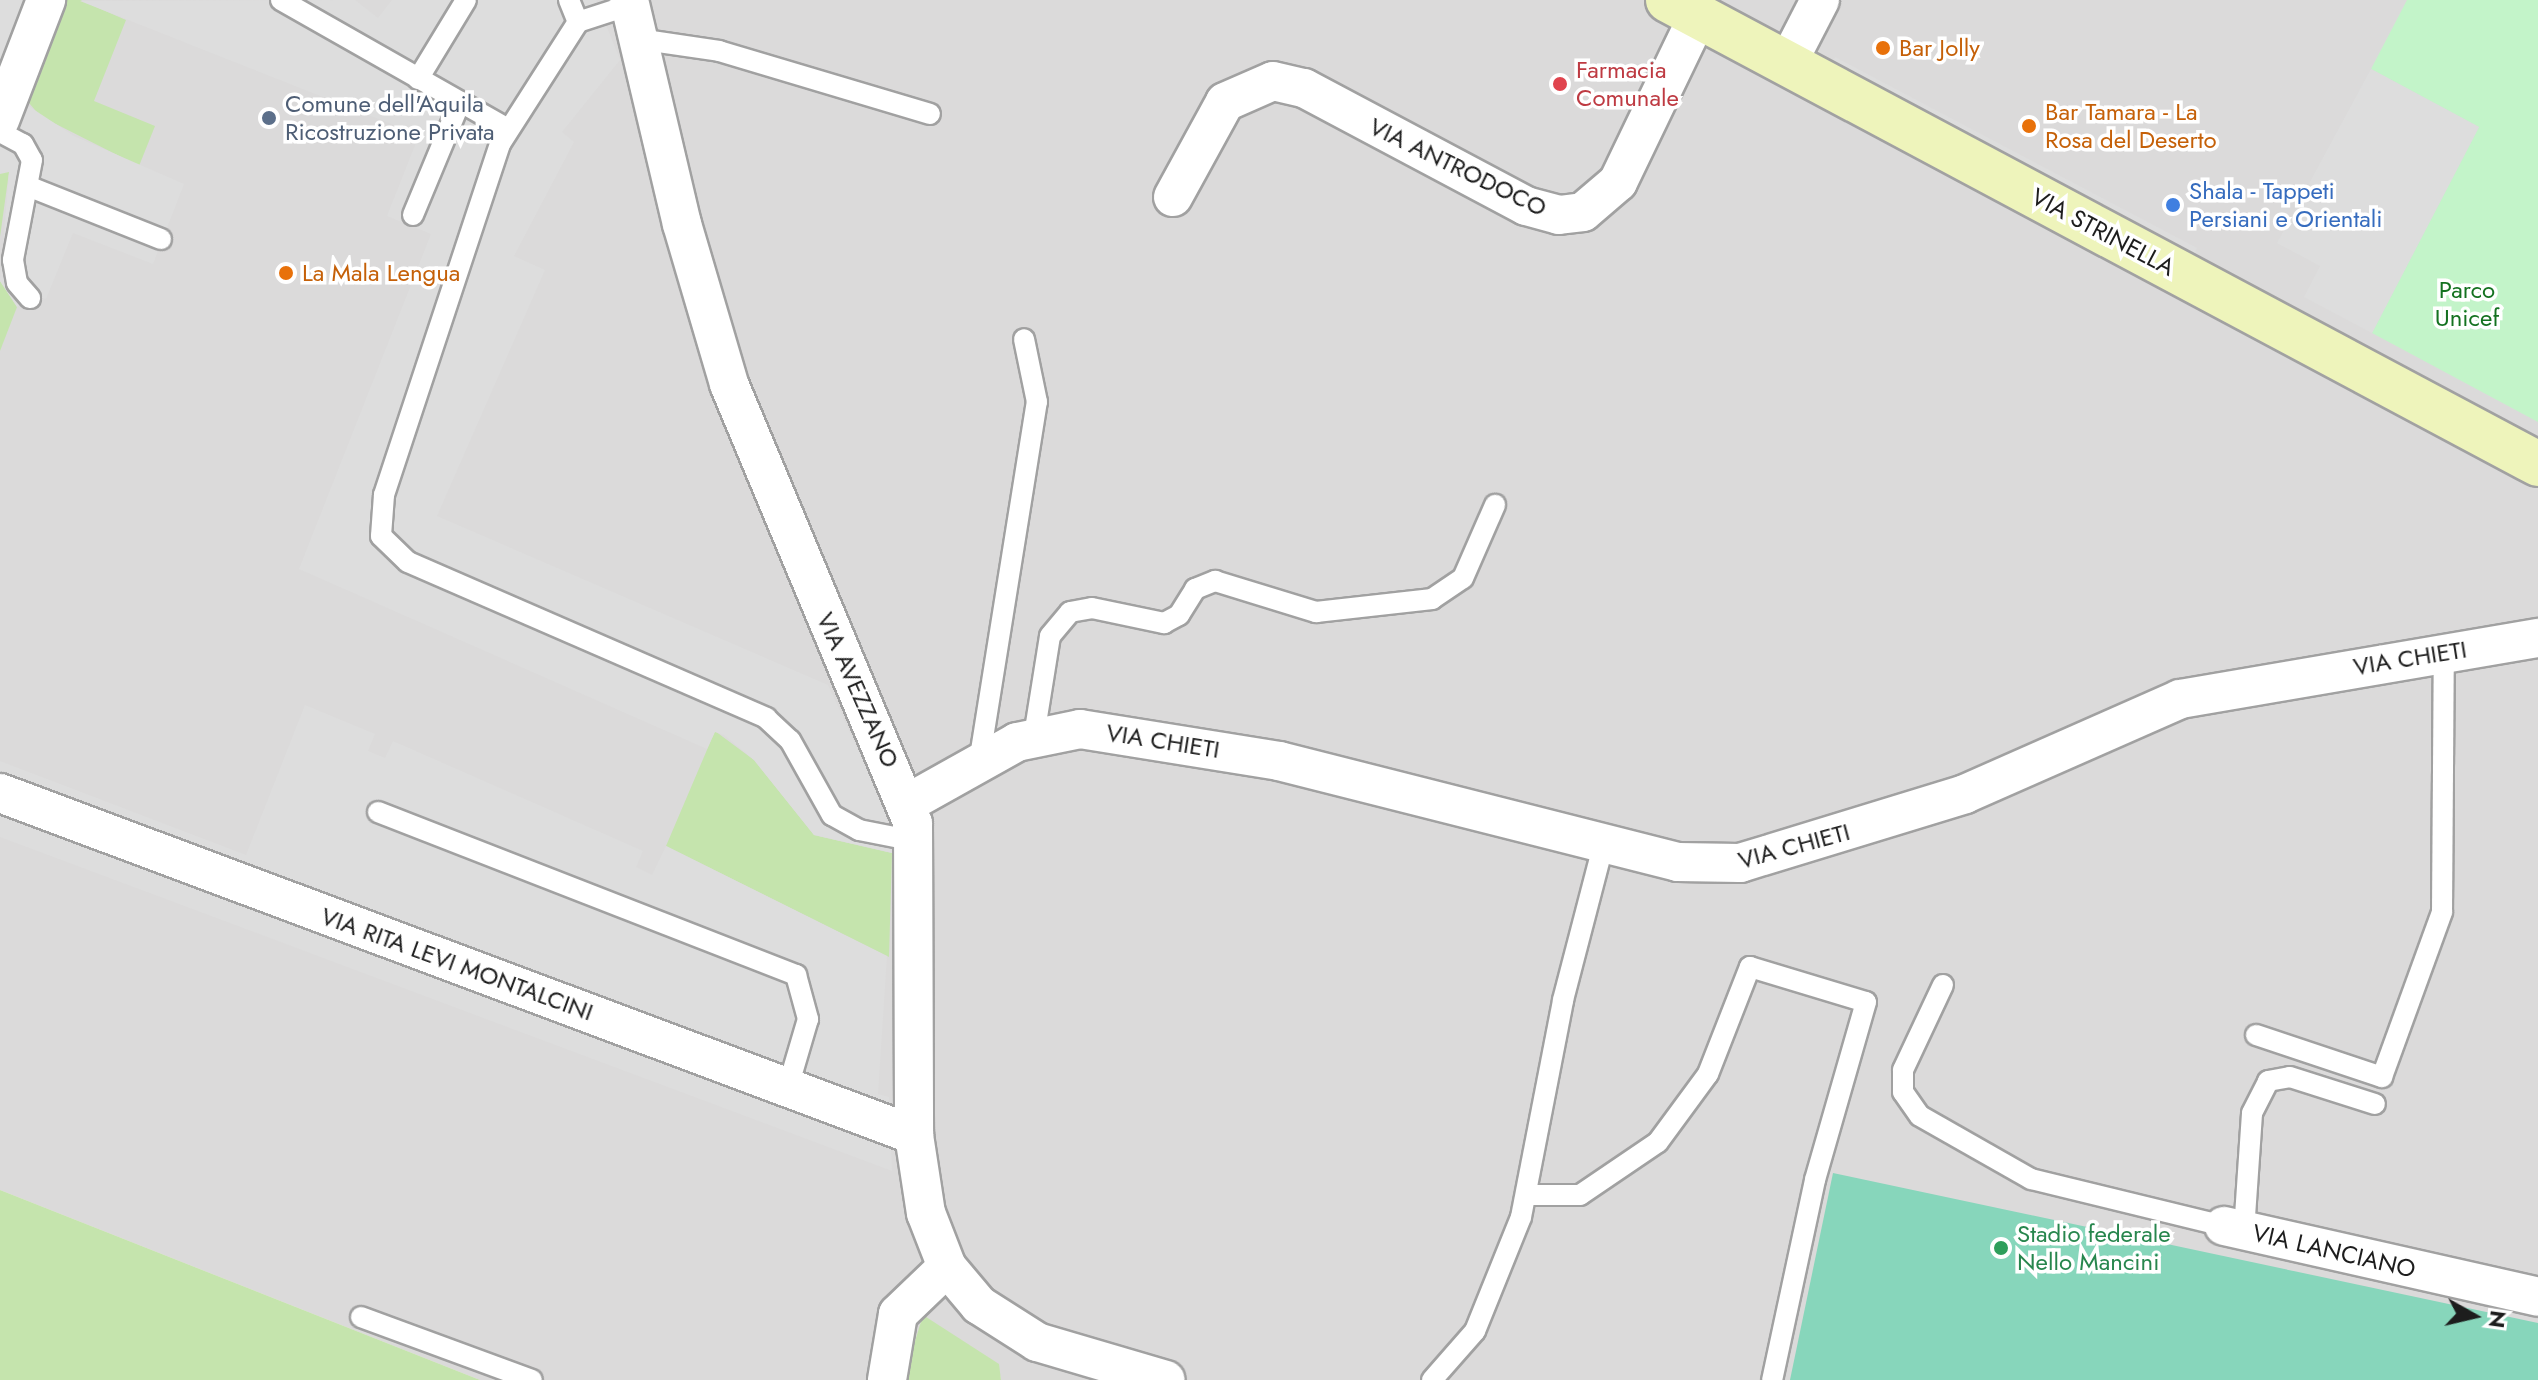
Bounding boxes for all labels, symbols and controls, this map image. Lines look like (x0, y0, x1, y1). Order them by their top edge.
place label: Bar Jolly (1899, 34, 1980, 62)
marker: Bar Jolly (1874, 39, 1892, 57)
place label: Farmacia Comunale (1576, 56, 1679, 112)
marker: Farmacia Comunale (1551, 75, 1569, 93)
place label: Comune dell'Aquila Ricostruzione Privata (285, 90, 495, 146)
place label: Bar Tamara - La Rosa del Deserto (2045, 98, 2217, 154)
marker: Comune dell'Aquila Ricostruzione Privata (260, 109, 278, 127)
street label: VIA ANTRODOCO (1365, 112, 1551, 222)
marker: Bar Tamara - La Rosa del Deserto (2020, 117, 2038, 135)
place label: Shala - Tappeti Persiani e Orientali (2189, 177, 2383, 233)
street label: VIA STRINELLA (2026, 182, 2180, 282)
marker: Shala - Tappeti Persiani e Orientali (2164, 196, 2182, 214)
place label: La Mala Lengua (302, 259, 460, 287)
marker: La Mala Lengua (277, 264, 295, 282)
park label: Parco Unicef (2435, 276, 2499, 332)
street label: VIA AVEZZANO (811, 608, 905, 772)
street label: VIA CHIETI (2351, 635, 2469, 681)
street label: VIA CHIETI (1104, 718, 1222, 764)
street label: VIA CHIETI (1735, 817, 1853, 875)
street label: VIA RITA LEVI MONTALCINI (317, 901, 597, 1027)
street label: VIA LANCIANO (2250, 1218, 2418, 1284)
place label: Stadio federale Nello Mancini (2017, 1220, 2171, 1276)
marker: Stadio federale Nello Mancini (1992, 1239, 2010, 1257)
north arrow (2434, 1276, 2514, 1356)
text: N (2481, 1308, 2515, 1330)

